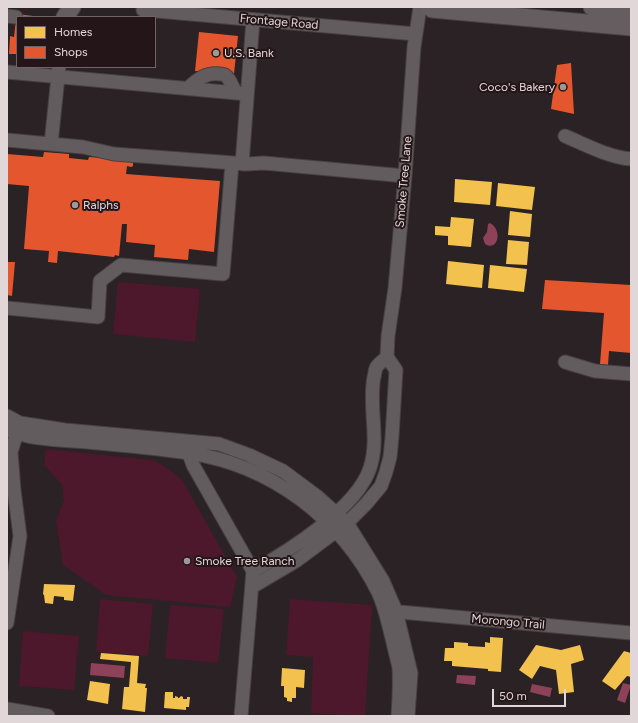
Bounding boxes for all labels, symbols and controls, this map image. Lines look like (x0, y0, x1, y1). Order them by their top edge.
street label: Frontage Road (239, 11, 319, 33)
legend (16, 16, 156, 68)
text: Homes (54, 25, 92, 39)
text: Shops (54, 45, 88, 59)
place label: U.S. Bank (224, 46, 274, 60)
marker: U.S. Bank (211, 48, 221, 58)
place label: Coco's Bakery (479, 80, 555, 94)
marker: Coco's Bakery (558, 82, 568, 92)
street label: Smoke Tree Lane (393, 136, 415, 228)
place label: Ralphs (83, 198, 119, 212)
marker: Ralphs (70, 200, 80, 210)
place label: Smoke Tree Ranch (195, 554, 294, 568)
marker: Smoke Tree Ranch (182, 556, 192, 566)
street label: Morongo Trail (471, 612, 545, 632)
scale bar (494, 681, 568, 707)
text: 50 m (499, 689, 527, 703)

